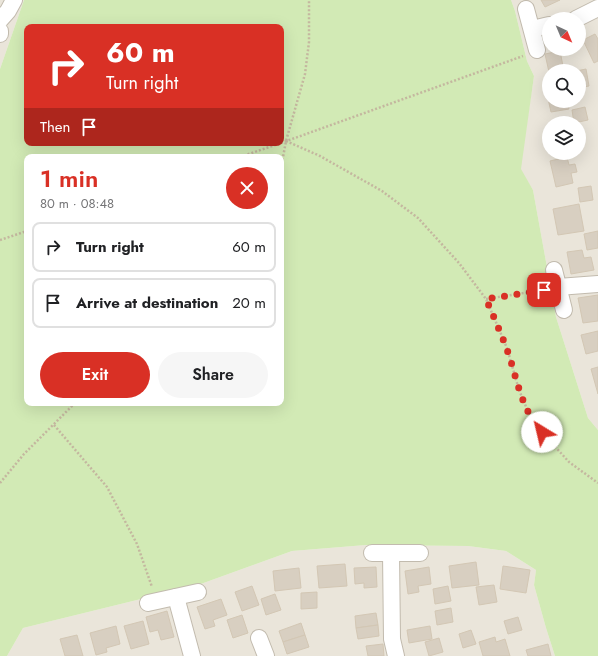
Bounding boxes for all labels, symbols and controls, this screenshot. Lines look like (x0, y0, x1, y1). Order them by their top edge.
north arrow (542, 12, 586, 56)
map controls (542, 12, 586, 160)
text: 60 m (106, 32, 175, 73)
icon: right (40, 40, 92, 92)
button: search (542, 64, 586, 108)
text: Turn right (106, 70, 178, 96)
text: Then (40, 116, 70, 138)
icon: arrive (78, 116, 100, 138)
button: layers (542, 116, 586, 160)
text: 1 min (40, 161, 98, 196)
button: close (226, 167, 268, 209)
text: 80 m · 08:48 (40, 194, 114, 213)
icon: right (42, 236, 64, 258)
text: Turn right (76, 236, 144, 258)
text: 60 m (232, 236, 266, 258)
pin (527, 273, 561, 307)
icon: arrive (533, 279, 555, 301)
icon: arrive (42, 292, 64, 314)
text: Arrive at destination (76, 292, 218, 314)
text: 20 m (232, 292, 266, 314)
button: Exit (40, 352, 150, 398)
button: Share (158, 352, 268, 398)
position arrow (521, 411, 563, 453)

